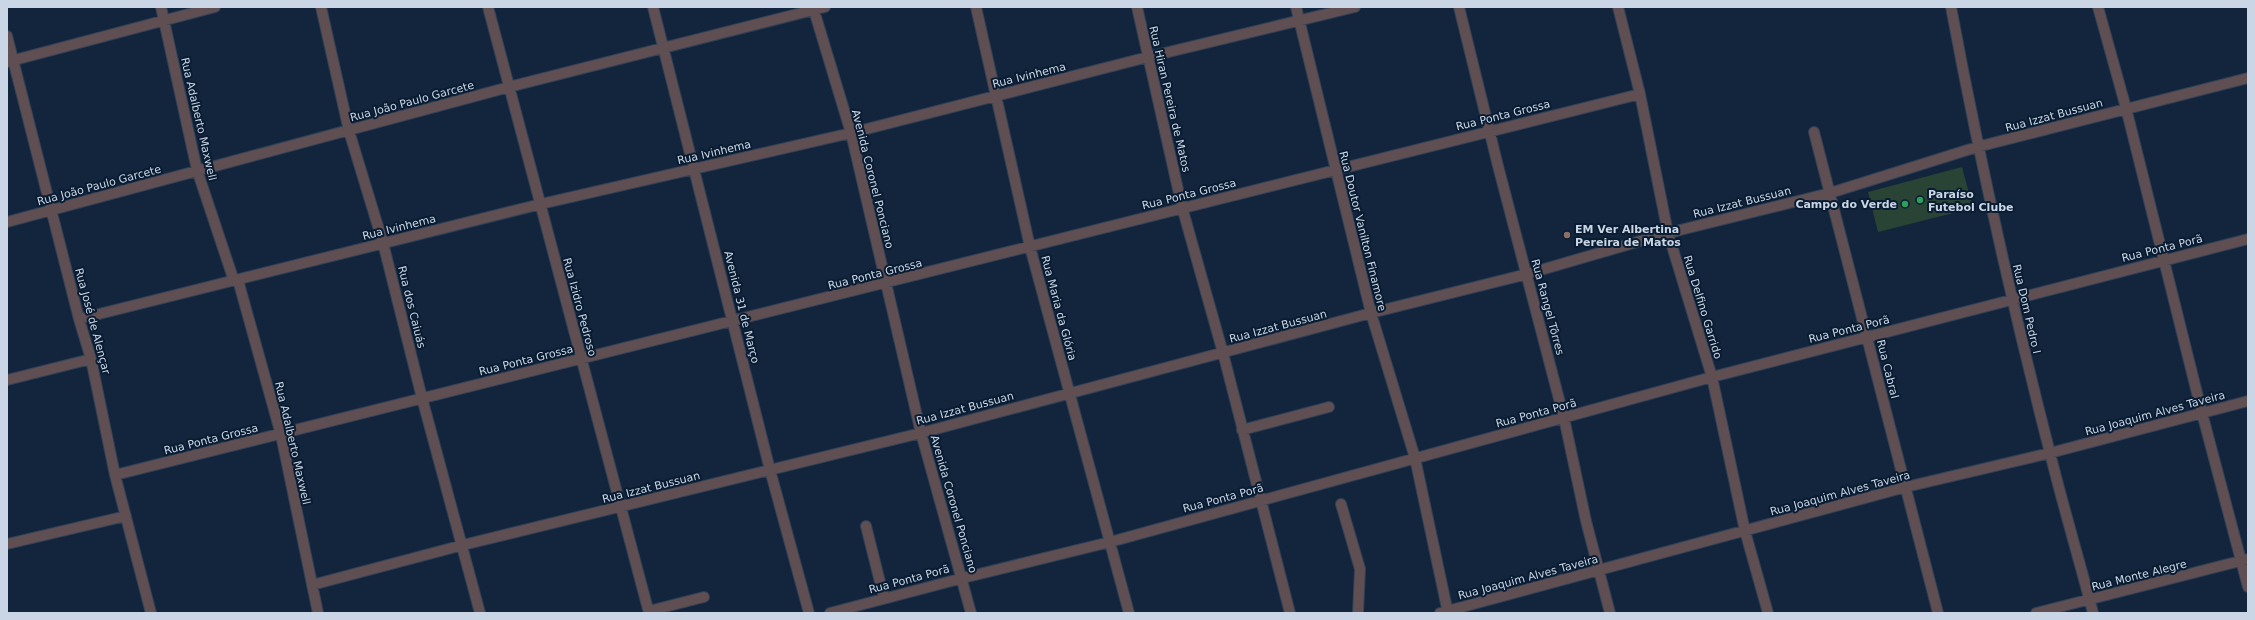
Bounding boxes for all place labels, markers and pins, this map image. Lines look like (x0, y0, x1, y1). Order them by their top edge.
place label: Paraíso Futebol Clube (1928, 188, 2014, 214)
marker: Paraíso Futebol Clube (1915, 195, 1925, 205)
place label: Campo do Verde (1795, 198, 1897, 211)
marker: Campo do Verde (1900, 199, 1910, 209)
place label: EM Ver Albertina Pereira de Matos (1575, 223, 1681, 249)
marker: EM Ver Albertina Pereira de Matos (1562, 230, 1572, 240)

